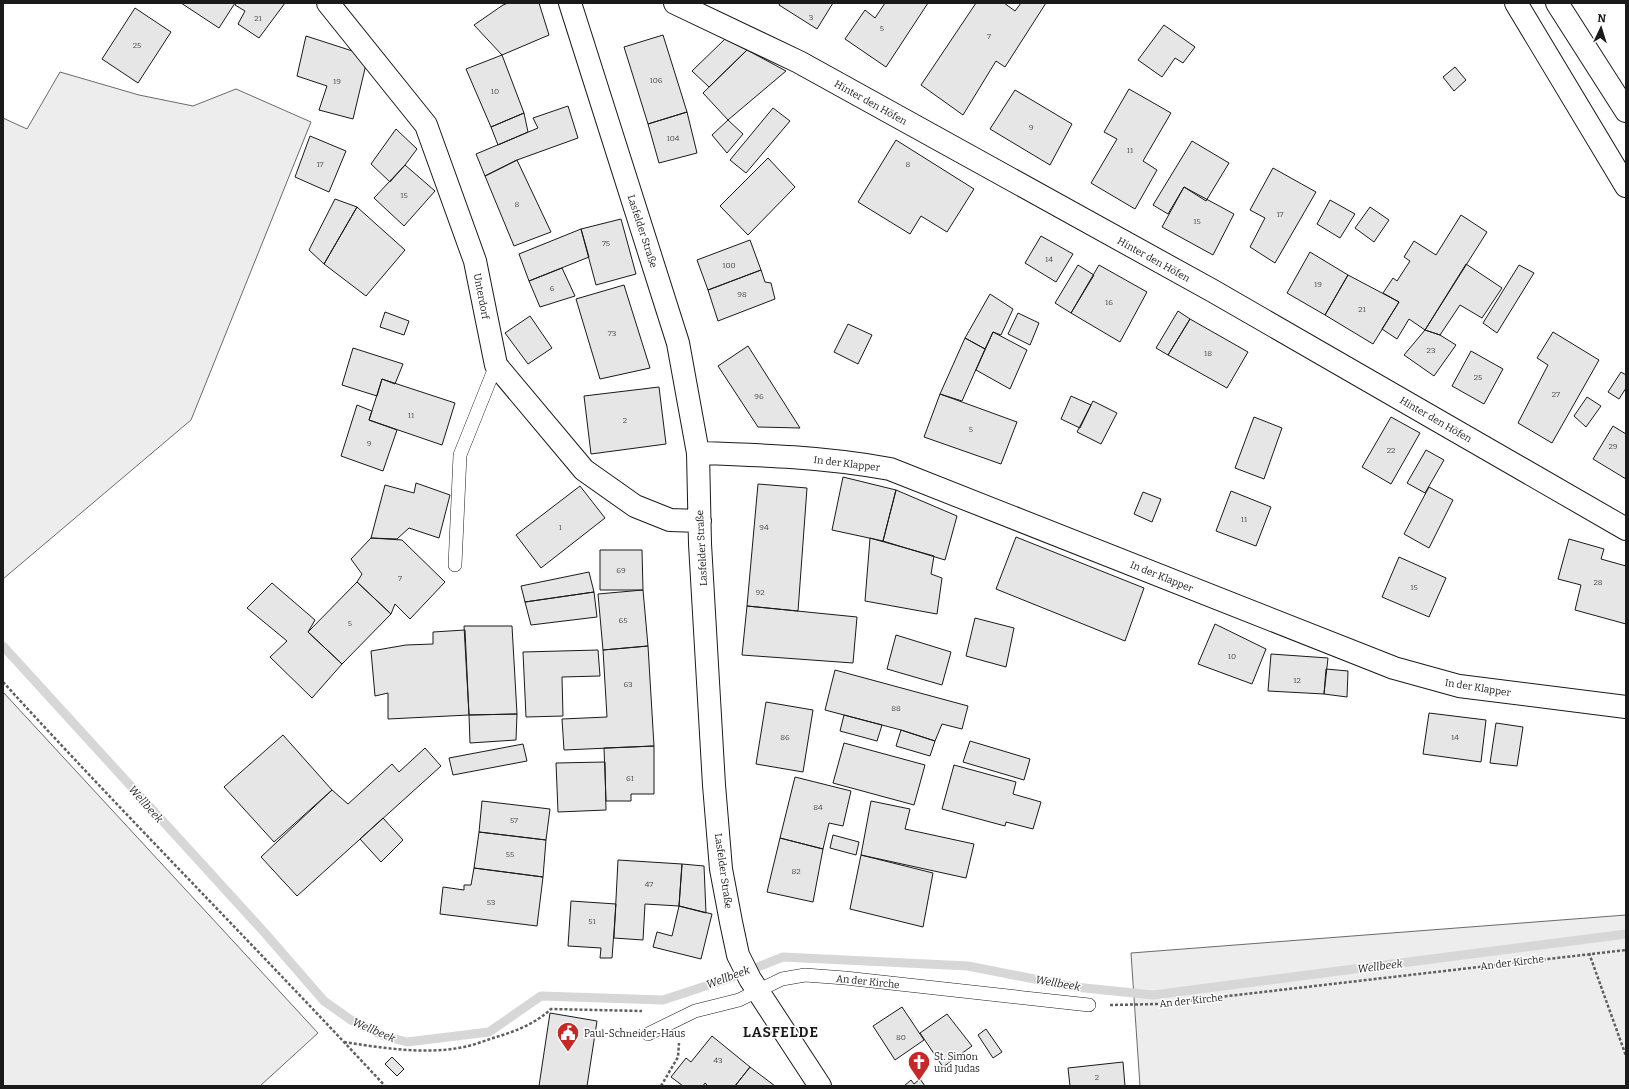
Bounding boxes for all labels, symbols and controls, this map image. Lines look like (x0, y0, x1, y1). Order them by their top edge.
north arrow (1581, 8, 1621, 48)
text: N (1597, 12, 1607, 25)
house number: 3 (809, 13, 814, 22)
house number: 21 (254, 14, 263, 23)
house number: 5 (880, 24, 884, 33)
house number: 7 (987, 32, 991, 41)
house number: 25 (133, 41, 141, 50)
house number: 106 (649, 76, 663, 85)
house number: 19 (333, 77, 341, 86)
street label: Hinter den Höfen (832, 78, 909, 128)
house number: 10 (491, 87, 499, 96)
house number: 9 (1029, 123, 1034, 132)
house number: 104 (666, 134, 680, 143)
house number: 11 (1127, 146, 1134, 155)
house number: 17 (316, 160, 324, 169)
house number: 8 (906, 160, 911, 169)
house number: 15 (400, 191, 408, 200)
street label: Lasfelder Straße (625, 193, 660, 269)
house number: 8 (515, 200, 520, 209)
house number: 17 (1276, 210, 1284, 219)
house number: 15 (1193, 217, 1201, 226)
street label: Hinter den Höfen (1115, 235, 1192, 285)
house number: 75 (602, 239, 610, 248)
house number: 14 (1045, 255, 1053, 264)
house number: 100 (722, 261, 736, 270)
street label: Unterdorf (471, 272, 492, 322)
house number: 19 (1314, 280, 1322, 289)
house number: 6 (550, 284, 555, 293)
house number: 98 (737, 290, 747, 299)
house number: 16 (1105, 298, 1113, 307)
house number: 21 (1358, 305, 1367, 314)
house number: 73 (608, 329, 617, 338)
house number: 23 (1427, 346, 1436, 355)
house number: 18 (1204, 349, 1212, 358)
house number: 25 (1474, 373, 1482, 382)
house number: 27 (1552, 390, 1560, 399)
house number: 96 (754, 392, 764, 401)
street label: Hinter den Höfen (1397, 394, 1474, 446)
house number: 11 (408, 411, 415, 420)
house number: 2 (623, 416, 627, 425)
house number: 5 (969, 425, 973, 434)
house number: 9 (367, 439, 372, 448)
house number: 29 (1608, 442, 1618, 451)
house number: 22 (1387, 446, 1395, 455)
street label: In der Klapper (813, 454, 881, 474)
street label: Lasfelder Straße (694, 510, 710, 586)
house number: 11 (1241, 515, 1248, 524)
house number: 1 (558, 523, 562, 532)
house number: 94 (759, 523, 769, 532)
street label: In der Klapper (1128, 559, 1195, 595)
house number: 69 (616, 566, 626, 575)
house number: 7 (398, 574, 402, 583)
house number: 28 (1593, 578, 1603, 587)
house number: 15 (1410, 583, 1418, 592)
house number: 92 (755, 588, 765, 597)
house number: 65 (619, 616, 627, 625)
house number: 5 (348, 619, 352, 628)
house number: 10 (1228, 652, 1236, 661)
house number: 12 (1293, 676, 1301, 685)
street label: In der Klapper (1444, 677, 1512, 699)
house number: 63 (623, 680, 633, 689)
house number: 88 (891, 704, 901, 713)
house number: 86 (780, 733, 790, 742)
house number: 14 (1451, 733, 1459, 742)
house number: 61 (626, 774, 635, 783)
water label: Wellbeek (126, 783, 166, 826)
house number: 84 (813, 803, 823, 812)
house number: 57 (510, 816, 518, 825)
street label: Lasfelder Straße (712, 833, 734, 910)
house number: 55 (506, 850, 514, 859)
house number: 82 (791, 867, 801, 876)
house number: 47 (645, 880, 653, 889)
house number: 53 (487, 898, 496, 907)
house number: 51 (588, 917, 596, 926)
street label: An der Kirche (1480, 953, 1545, 973)
water label: Wellbeek (1357, 957, 1404, 976)
water label: Wellbeek (705, 963, 753, 991)
street label: An der Kirche (836, 973, 900, 991)
water label: Wellbeek (1035, 973, 1082, 994)
street label: An der Kirche (1159, 992, 1223, 1010)
water label: Wellbeek (350, 1016, 398, 1046)
public building icon: Paul-Schneider-Haus (555, 1020, 581, 1053)
district label: LASFELDE (743, 1024, 819, 1041)
place label: Paul-Schneider-Haus (584, 1028, 685, 1040)
house number: 80 (896, 1033, 906, 1042)
church icon: St. Simon und Judas (906, 1049, 932, 1082)
place label: St. Simon und Judas (934, 1051, 980, 1075)
house number: 43 (713, 1056, 723, 1065)
house number: 2 (1095, 1073, 1099, 1082)

